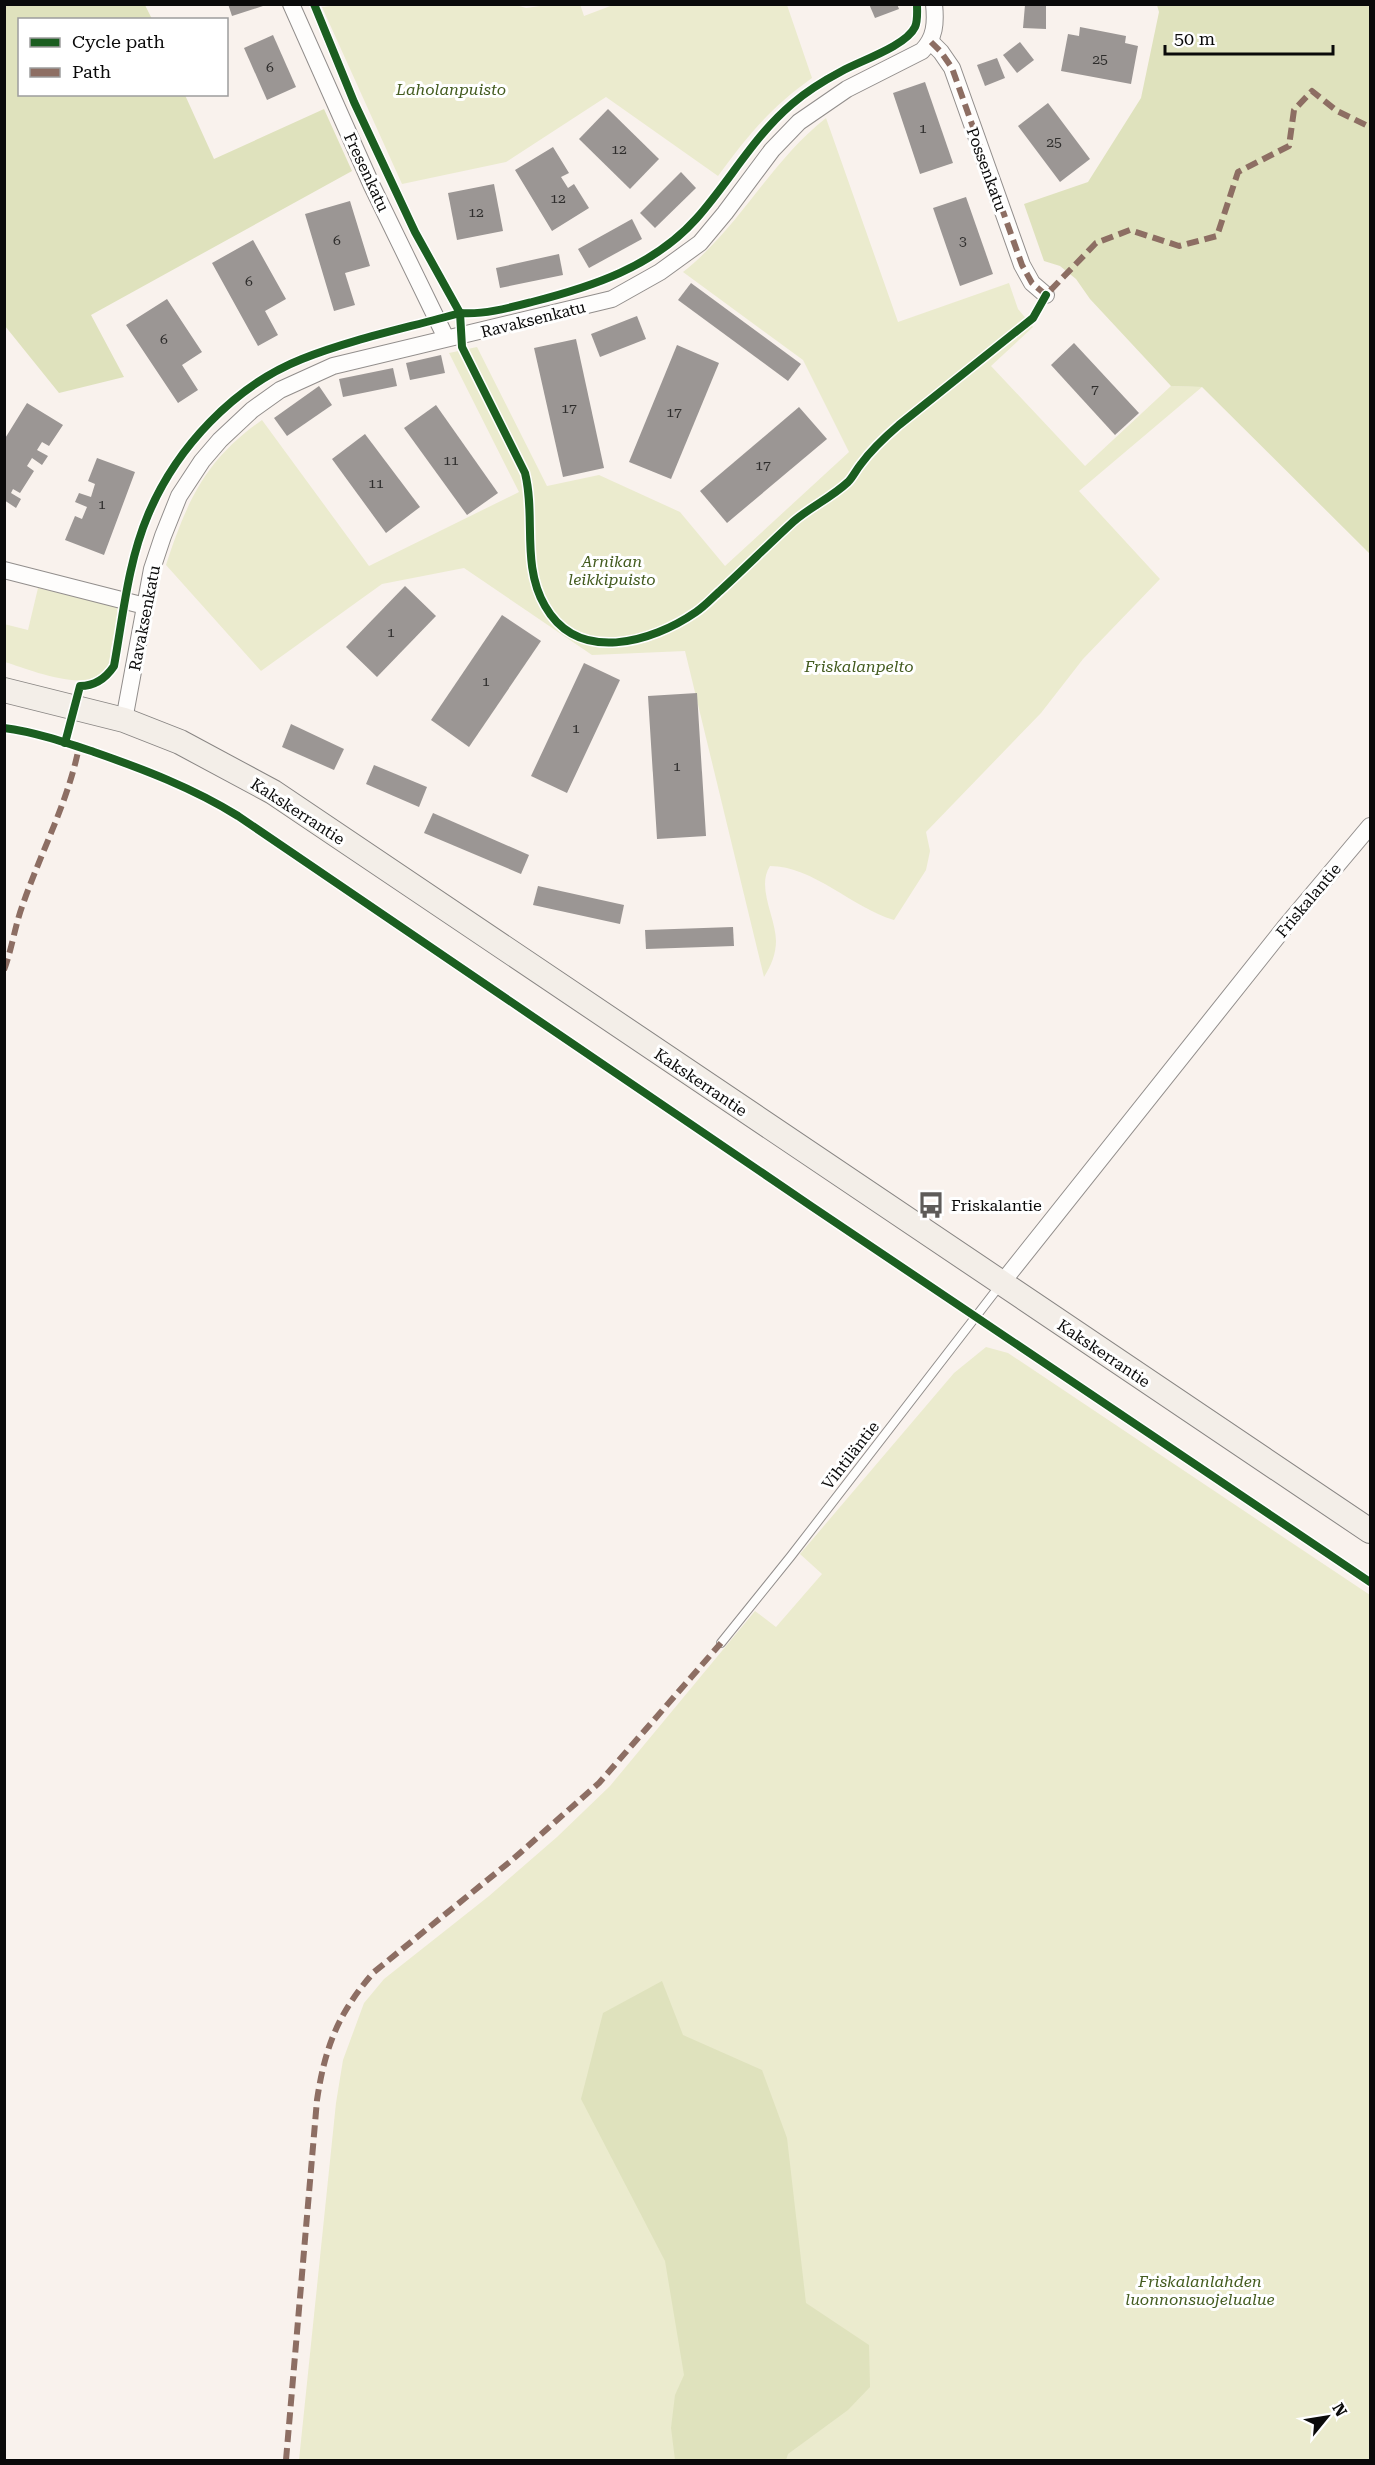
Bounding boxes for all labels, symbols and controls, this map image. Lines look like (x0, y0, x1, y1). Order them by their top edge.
legend (18, 18, 228, 96)
scale bar (1165, 18, 1333, 56)
text: 50 m (1174, 28, 1215, 49)
text: Cycle path (72, 31, 165, 52)
house number: 25 (1092, 51, 1108, 67)
house number: 6 (266, 59, 274, 75)
text: Path (72, 61, 111, 82)
park label: Laholanpuisto (395, 80, 506, 99)
house number: 1 (919, 120, 927, 136)
street label: Possenkatu (963, 125, 1010, 214)
street label: Fresenkatu (340, 130, 393, 215)
house number: 25 (1046, 134, 1062, 150)
house number: 12 (611, 141, 627, 157)
house number: 12 (550, 190, 566, 206)
house number: 12 (468, 204, 484, 220)
house number: 6 (333, 232, 341, 248)
house number: 3 (959, 233, 967, 249)
house number: 6 (245, 273, 253, 289)
street label: Ravaksenkatu (479, 297, 587, 342)
house number: 6 (160, 331, 168, 347)
house number: 7 (1091, 381, 1099, 397)
house number: 17 (561, 400, 577, 416)
house number: 17 (666, 404, 682, 420)
house number: 11 (443, 452, 459, 468)
house number: 17 (755, 457, 771, 473)
house number: 11 (368, 475, 384, 491)
house number: 1 (98, 496, 106, 512)
park label: Arnikan leikkipuisto (568, 552, 656, 589)
street label: Ravaksenkatu (125, 564, 164, 673)
house number: 1 (387, 624, 395, 640)
park label: Friskalanpelto (803, 657, 914, 676)
house number: 1 (482, 673, 490, 689)
house number: 1 (572, 720, 580, 736)
house number: 1 (673, 758, 681, 774)
street label: Kakskerrantie (247, 774, 348, 849)
street label: Friskalantie (1272, 859, 1345, 941)
street label: Kakskerrantie (651, 1044, 751, 1121)
bus stop icon: Friskalantie (916, 1190, 946, 1220)
place label: Friskalantie (951, 1196, 1042, 1215)
street label: Kakskerrantie (1054, 1315, 1154, 1392)
street label: Vihtiläntie (818, 1417, 883, 1493)
park label: Friskalanlahden luonnonsuojelualue (1125, 2272, 1275, 2309)
north arrow (1297, 2387, 1357, 2447)
text: N (1328, 2400, 1351, 2420)

